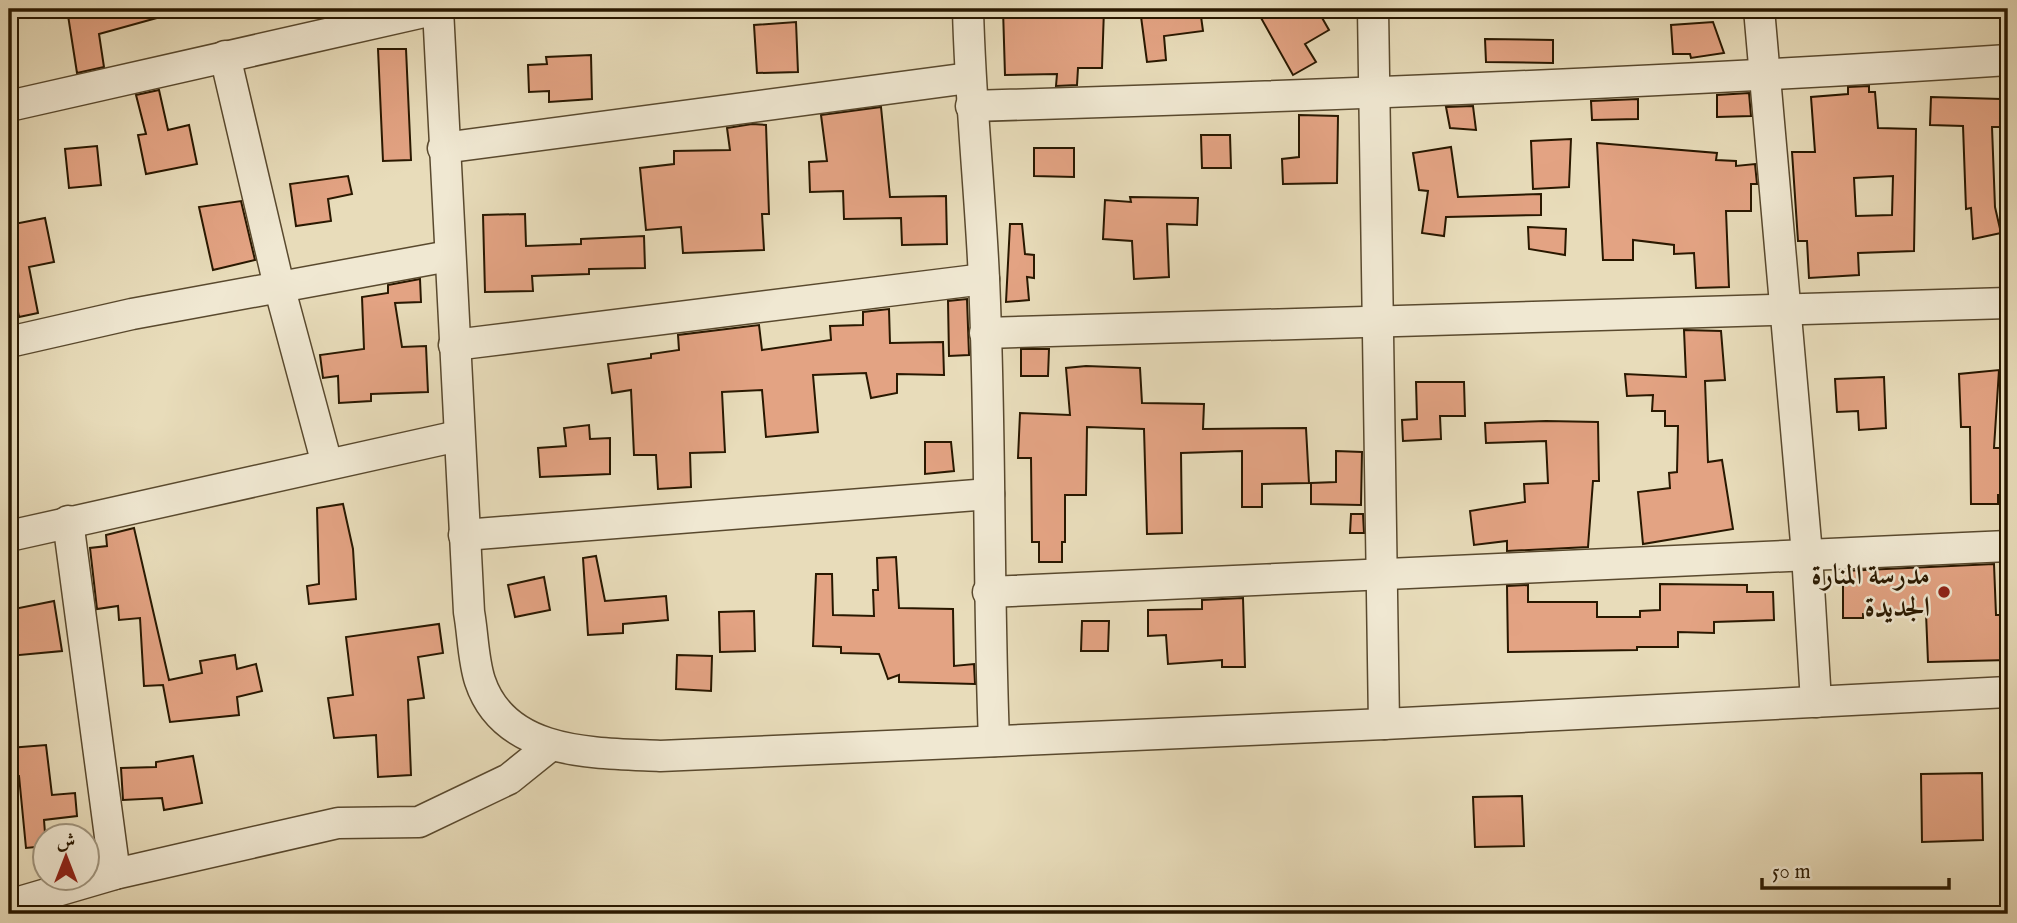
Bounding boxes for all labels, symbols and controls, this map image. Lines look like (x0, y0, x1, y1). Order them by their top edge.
place label: مدرسة المنارة الجديدة (1811, 559, 1930, 626)
marker: مدرسة المنارة الجديدة (1936, 584, 1952, 600)
north arrow (32, 822, 102, 892)
text: ش (57, 830, 75, 854)
scale bar (1762, 846, 1949, 890)
text: 50 m (1772, 859, 1811, 886)

